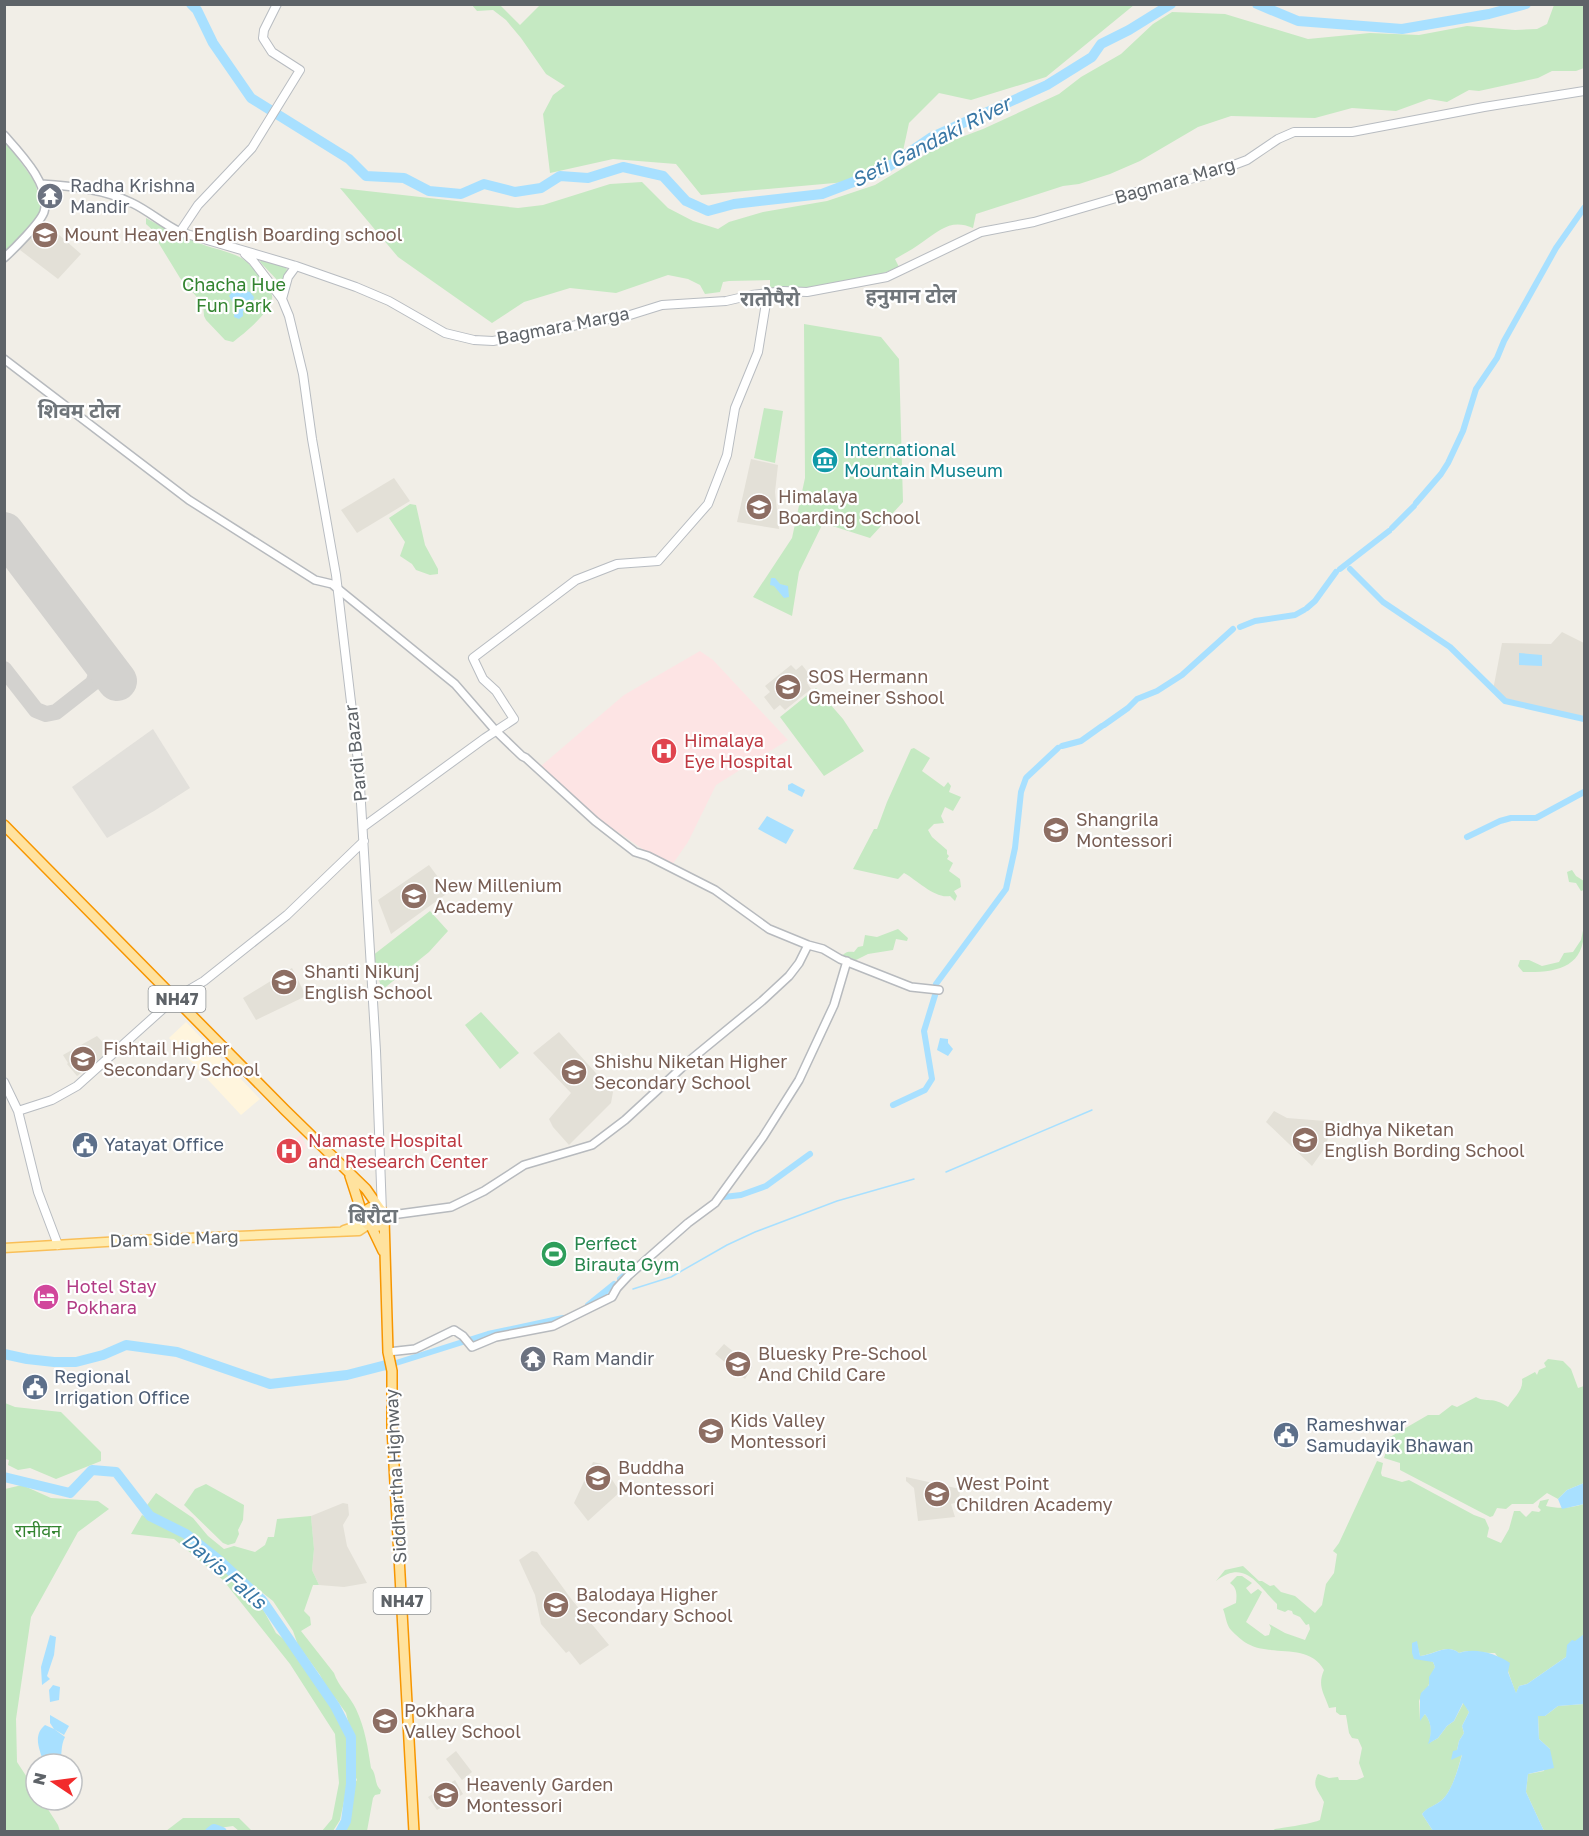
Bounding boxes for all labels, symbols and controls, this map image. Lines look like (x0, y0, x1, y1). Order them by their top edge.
water label: Seti Gandaki River (847, 89, 1017, 192)
street label: Bagmara Marg (1112, 152, 1238, 208)
place label: Radha Krishna Mandir (70, 174, 195, 217)
temple icon: Radha Krishna Mandir (35, 181, 65, 211)
school or university icon: Mount Heaven English Boarding school (30, 220, 60, 250)
place label: Mount Heaven English Boarding school (64, 223, 403, 245)
park label: Chacha Hue Fun Park (182, 273, 286, 316)
district label: हनुमान टोल (865, 283, 958, 309)
district label: रातोपैरो (740, 286, 801, 310)
street label: Bagmara Marga (495, 301, 631, 349)
district label: शिवम टोल (38, 398, 122, 422)
place label: International Mountain Museum (844, 438, 1003, 481)
museum icon: International Mountain Museum (810, 445, 840, 475)
place label: Himalaya Boarding School (778, 485, 920, 528)
school or university icon: Himalaya Boarding School (744, 492, 774, 522)
place label: SOS Hermann Gmeiner Sshool (808, 665, 945, 708)
school or university icon: SOS Hermann Gmeiner Sshool (773, 672, 803, 702)
street label: Pardi Bazar (339, 703, 371, 803)
place label: Himalaya Eye Hospital (684, 729, 793, 772)
hospital icon: Himalaya Eye Hospital (649, 736, 679, 766)
place label: Shangrila Montessori (1076, 808, 1173, 851)
school or university icon: Shangrila Montessori (1041, 815, 1071, 845)
place label: New Millenium Academy (434, 874, 562, 917)
school or university icon: New Millenium Academy (399, 881, 429, 911)
place label: Shanti Nikunj English School (304, 960, 433, 1003)
school or university icon: Shanti Nikunj English School (269, 967, 299, 997)
road number: NH47 (148, 986, 206, 1012)
place label: Fishtail Higher Secondary School (103, 1037, 260, 1080)
school or university icon: Fishtail Higher Secondary School (68, 1044, 98, 1074)
place label: Shishu Niketan Higher Secondary School (594, 1050, 787, 1093)
school or university icon: Shishu Niketan Higher Secondary School (559, 1057, 589, 1087)
place label: Bidhya Niketan English Bording School (1324, 1118, 1525, 1161)
school or university icon: Bidhya Niketan English Bording School (1290, 1125, 1320, 1155)
place label: Namaste Hospital and Research Center (308, 1129, 488, 1172)
public building icon: Yatayat Office (70, 1130, 100, 1160)
place label: Yatayat Office (104, 1133, 224, 1155)
hospital icon: Namaste Hospital and Research Center (274, 1136, 304, 1166)
district label: बिरौटा (348, 1203, 399, 1227)
street label: Dam Side Marg (109, 1225, 239, 1251)
place label: Perfect Birauta Gym (574, 1232, 679, 1275)
sports icon: Perfect Birauta Gym (539, 1239, 569, 1269)
place label: Hotel Stay Pokhara (66, 1275, 157, 1318)
hotel icon: Hotel Stay Pokhara (31, 1282, 61, 1312)
place label: Bluesky Pre-School And Child Care (758, 1342, 928, 1385)
temple icon: Ram Mandir (518, 1344, 548, 1374)
place label: Ram Mandir (552, 1347, 654, 1369)
school or university icon: Bluesky Pre-School And Child Care (723, 1349, 753, 1379)
place label: Regional Irrigation Office (54, 1365, 190, 1408)
public building icon: Regional Irrigation Office (20, 1372, 50, 1402)
street label: Siddhartha Highway (379, 1388, 411, 1564)
place label: Kids Valley Montessori (730, 1409, 827, 1452)
place label: Rameshwar Samudayik Bhawan (1306, 1413, 1474, 1456)
school or university icon: Kids Valley Montessori (696, 1416, 726, 1446)
public building icon: Rameshwar Samudayik Bhawan (1271, 1420, 1301, 1450)
place label: Buddha Montessori (618, 1456, 715, 1499)
school or university icon: Buddha Montessori (583, 1463, 613, 1493)
place label: West Point Children Academy (956, 1472, 1113, 1515)
school or university icon: West Point Children Academy (922, 1479, 952, 1509)
park label: रानीवन (15, 1519, 62, 1541)
water label: Davis Falls (178, 1527, 273, 1614)
place label: Balodaya Higher Secondary School (576, 1583, 733, 1626)
road number: NH47 (374, 1588, 430, 1614)
school or university icon: Balodaya Higher Secondary School (541, 1590, 571, 1620)
place label: Pokhara Valley School (404, 1699, 521, 1742)
school or university icon: Pokhara Valley School (370, 1706, 400, 1736)
north arrow (24, 1752, 84, 1812)
text: N (28, 1770, 50, 1787)
place label: Heavenly Garden Montessori (466, 1773, 613, 1816)
school or university icon: Heavenly Garden Montessori (431, 1780, 461, 1810)

